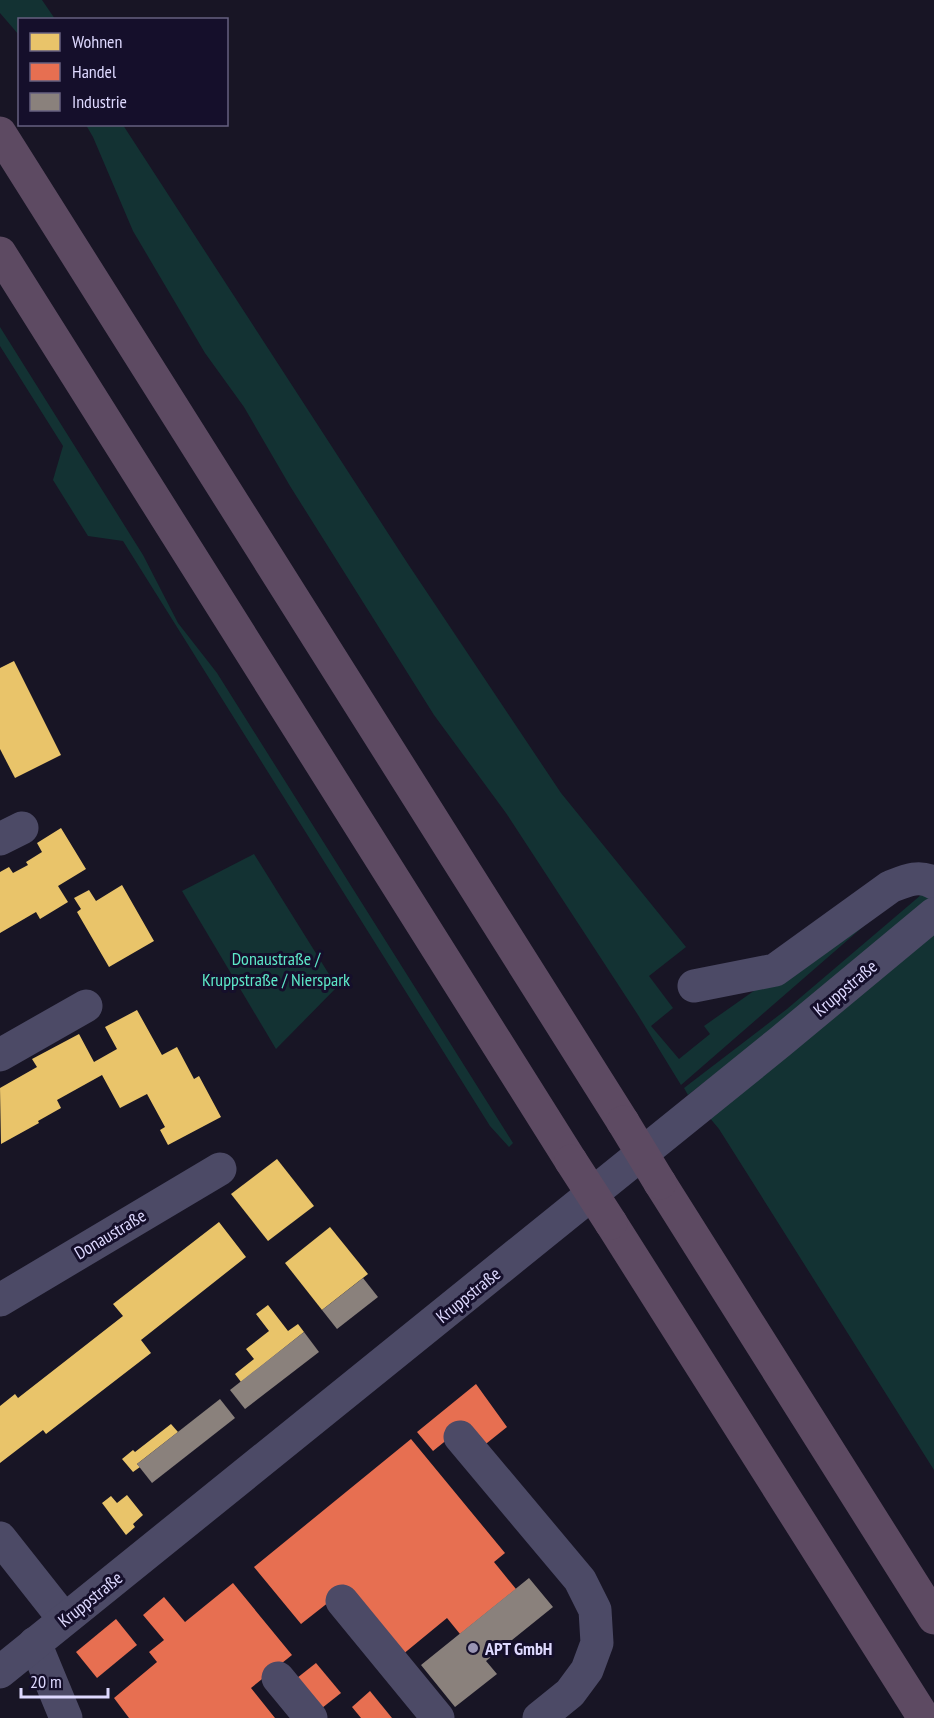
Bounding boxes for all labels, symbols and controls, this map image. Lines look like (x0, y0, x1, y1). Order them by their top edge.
legend (18, 18, 228, 126)
text: Wohnen (72, 30, 122, 53)
text: Handel (72, 60, 117, 83)
text: Industrie (72, 90, 127, 113)
park label: Donaustraße / Kruppstraße / Nierspark (202, 947, 350, 991)
street label: Kruppstraße (808, 955, 882, 1021)
street label: Donaustraße (70, 1204, 150, 1264)
street label: Kruppstraße (431, 1262, 505, 1328)
street label: Kruppstraße (53, 1566, 127, 1632)
place label: APT GmbH (484, 1637, 552, 1660)
marker: APT GmbH (466, 1641, 480, 1655)
scale bar (21, 1661, 108, 1699)
text: 20 m (30, 1670, 62, 1693)

